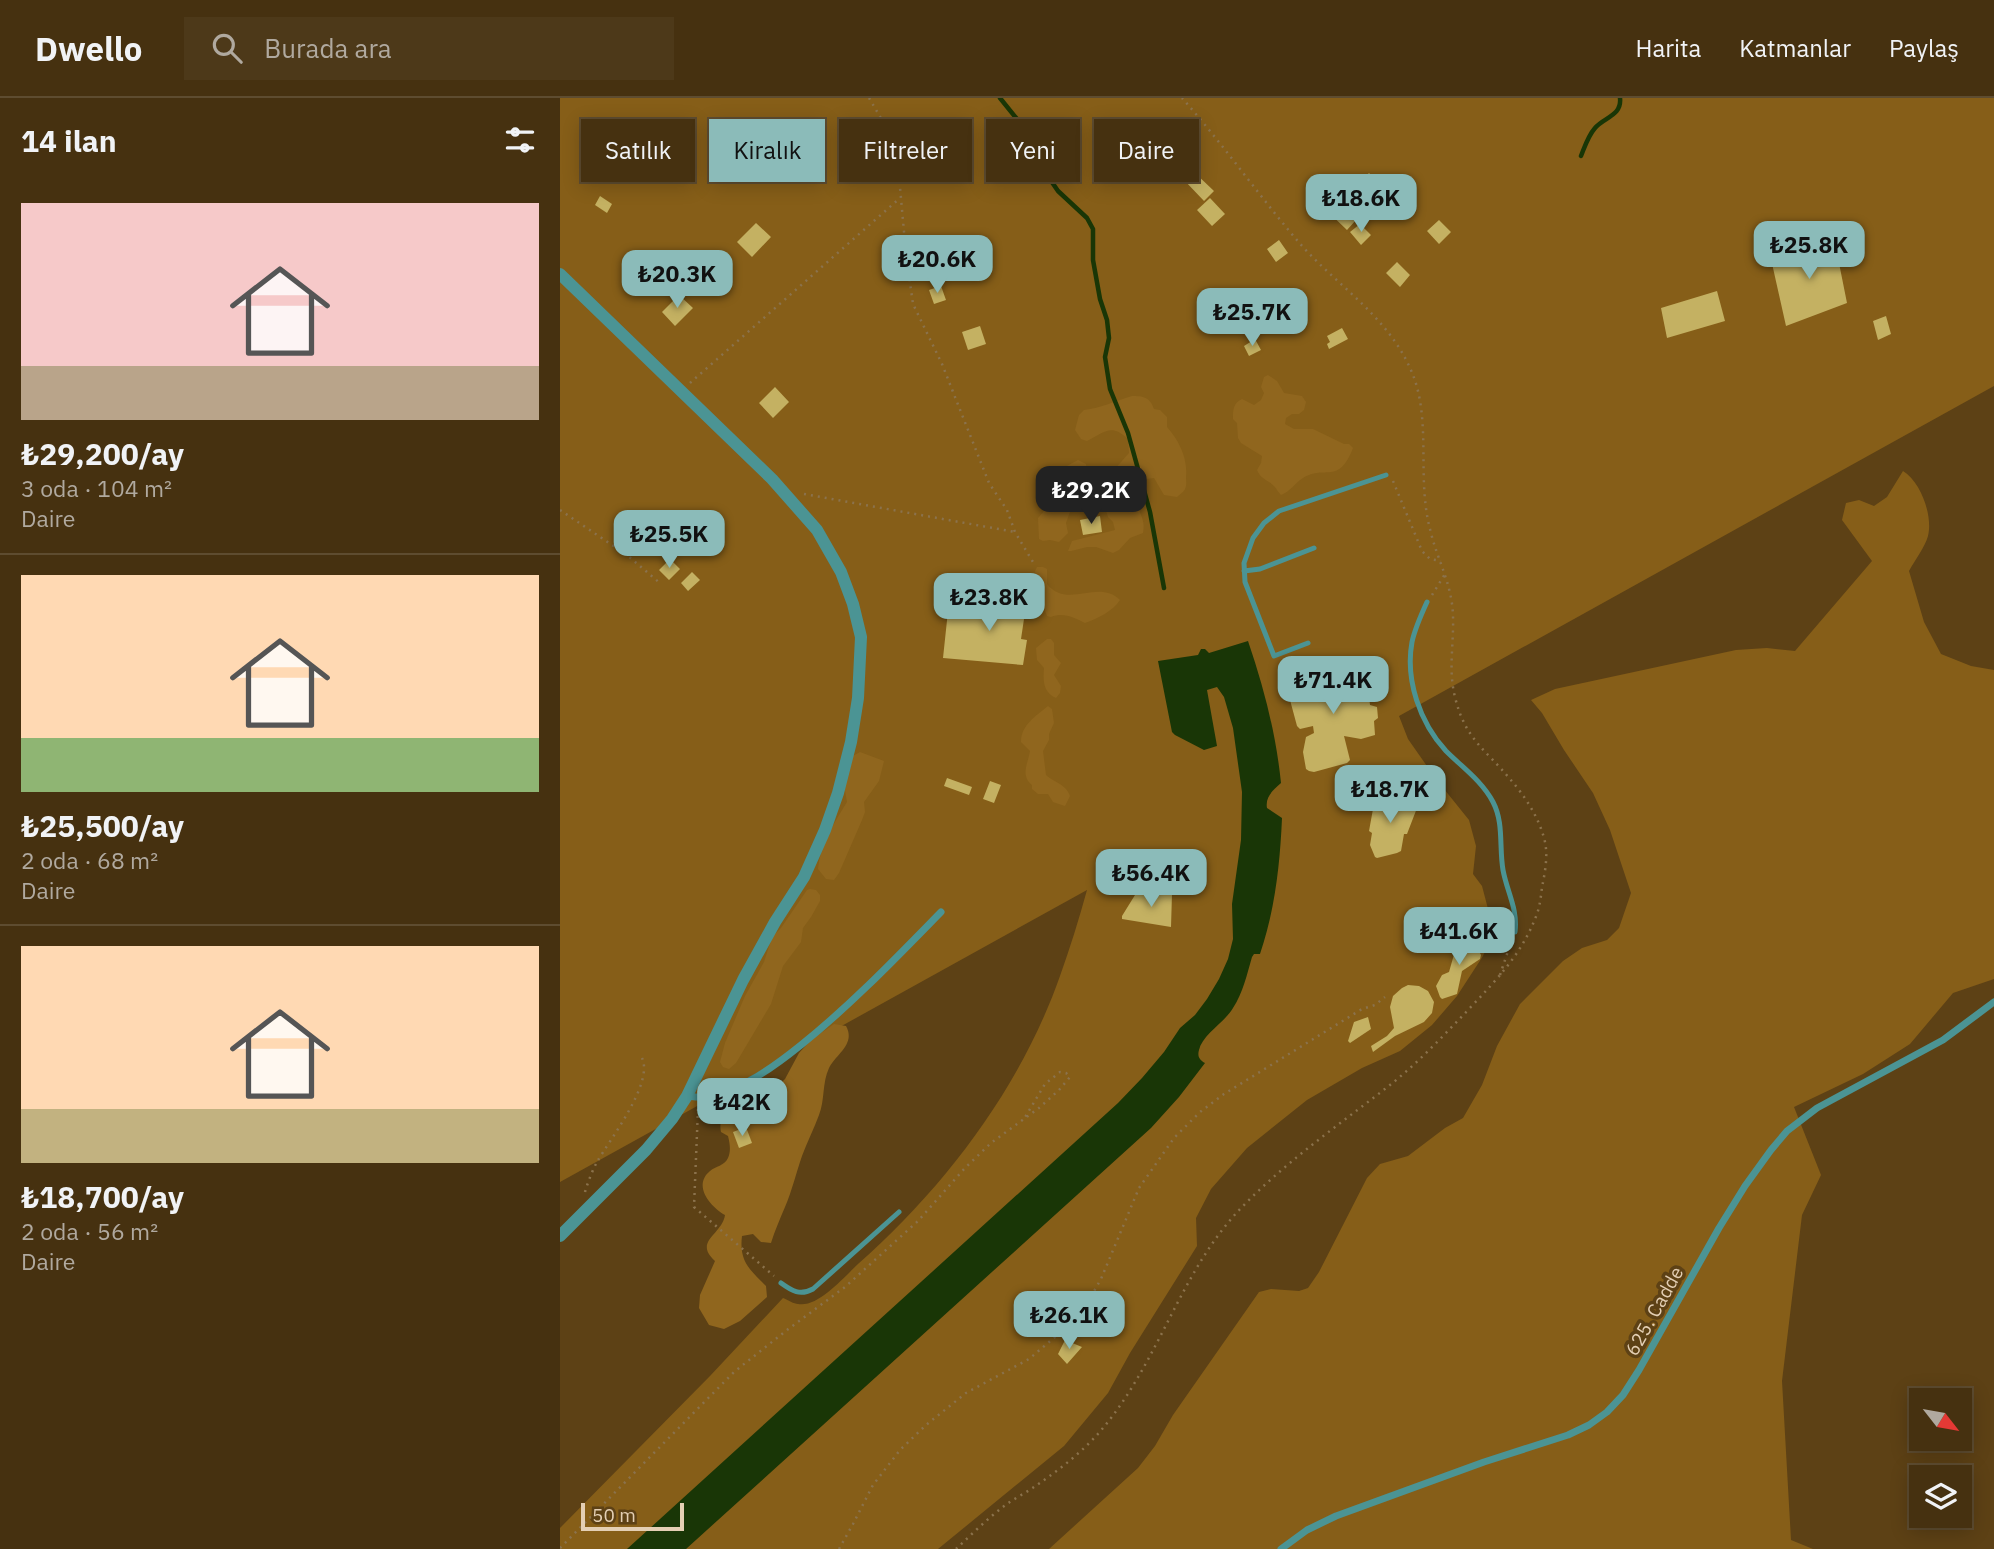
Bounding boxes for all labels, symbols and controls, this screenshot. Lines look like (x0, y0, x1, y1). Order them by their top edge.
search box (184, 17, 674, 80)
text: Dwello (35, 27, 142, 70)
icon: search (208, 29, 246, 67)
text: Burada ara (264, 31, 392, 65)
text: Harita (1635, 32, 1701, 64)
text: Katmanlar (1739, 32, 1851, 64)
text: Paylaş (1889, 32, 1959, 64)
chip: Satılık (581, 119, 695, 182)
chip: Kiralık (709, 119, 825, 182)
chip: Filtreler (839, 119, 972, 182)
chip: Yeni (986, 119, 1080, 182)
chip: Daire (1094, 119, 1199, 182)
text: 14 ilan (21, 121, 117, 160)
icon: filters (501, 121, 539, 159)
pin: ₺18.6K (1304, 174, 1418, 234)
text: ₺18.6K (1322, 182, 1400, 212)
pin: ₺25.8K (1752, 222, 1866, 281)
text: ₺25.8K (1770, 229, 1848, 259)
pin: ₺20.6K (880, 236, 994, 295)
text: ₺20.6K (898, 243, 976, 273)
icon: home (217, 248, 343, 374)
pin: ₺20.3K (620, 250, 734, 310)
text: ₺20.3K (638, 258, 716, 288)
pin: ₺25.7K (1195, 288, 1309, 348)
text: ₺25.7K (1213, 296, 1291, 326)
text: ₺29,200/ay (21, 434, 184, 473)
pin: ₺29.2K (1034, 466, 1148, 526)
text: 3 oda · 104 m² (21, 473, 172, 503)
text: ₺29.2K (1052, 474, 1130, 504)
text: Daire (21, 503, 75, 533)
pin: ₺25.5K (612, 510, 726, 570)
text: ₺25.5K (630, 518, 708, 548)
pin: ₺23.8K (932, 574, 1046, 633)
text: ₺23.8K (950, 581, 1028, 611)
icon: home (217, 620, 343, 746)
pin: ₺71.4K (1276, 656, 1390, 716)
text: ₺71.4K (1294, 664, 1372, 694)
pin: ₺18.7K (1333, 766, 1447, 825)
text: ₺18.7K (1351, 773, 1429, 803)
text: ₺25,500/ay (21, 806, 184, 845)
text: 2 oda · 68 m² (21, 845, 158, 875)
pin: ₺56.4K (1094, 850, 1208, 909)
text: ₺56.4K (1112, 857, 1190, 887)
text: Daire (21, 875, 75, 905)
pin: ₺41.6K (1402, 908, 1516, 967)
text: ₺41.6K (1420, 915, 1498, 945)
icon: home (217, 991, 343, 1117)
pin: ₺42K (701, 1079, 783, 1138)
text: ₺42K (713, 1086, 771, 1116)
text: ₺18,700/ay (21, 1177, 184, 1216)
text: 2 oda · 56 m² (21, 1216, 158, 1246)
text: Daire (21, 1246, 75, 1276)
street label: 625. Cadde (1620, 1262, 1688, 1360)
pin: ₺26.1K (1012, 1292, 1126, 1351)
text: ₺26.1K (1030, 1299, 1108, 1329)
north arrow (1909, 1388, 1972, 1451)
map controls (1909, 1388, 1972, 1528)
button: layers (1909, 1465, 1972, 1528)
scale bar (581, 1500, 684, 1532)
text: 50 m (592, 1503, 636, 1527)

